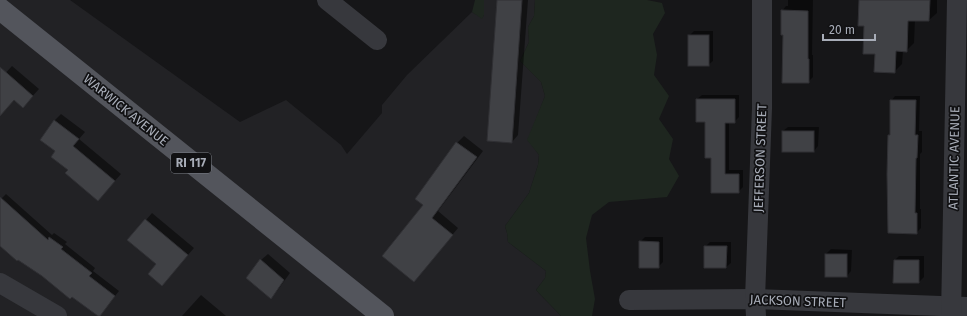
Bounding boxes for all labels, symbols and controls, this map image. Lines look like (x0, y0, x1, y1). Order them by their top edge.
scale bar (823, 16, 875, 42)
text: 20 m (829, 23, 855, 37)
street label: WARWICK AVENUE (81, 71, 172, 149)
street label: JEFFERSON STREET (751, 103, 769, 213)
street label: ATLANTIC AVENUE (946, 106, 962, 210)
road number: RI 117 (171, 153, 211, 173)
street label: JACKSON STREET (750, 292, 847, 310)

